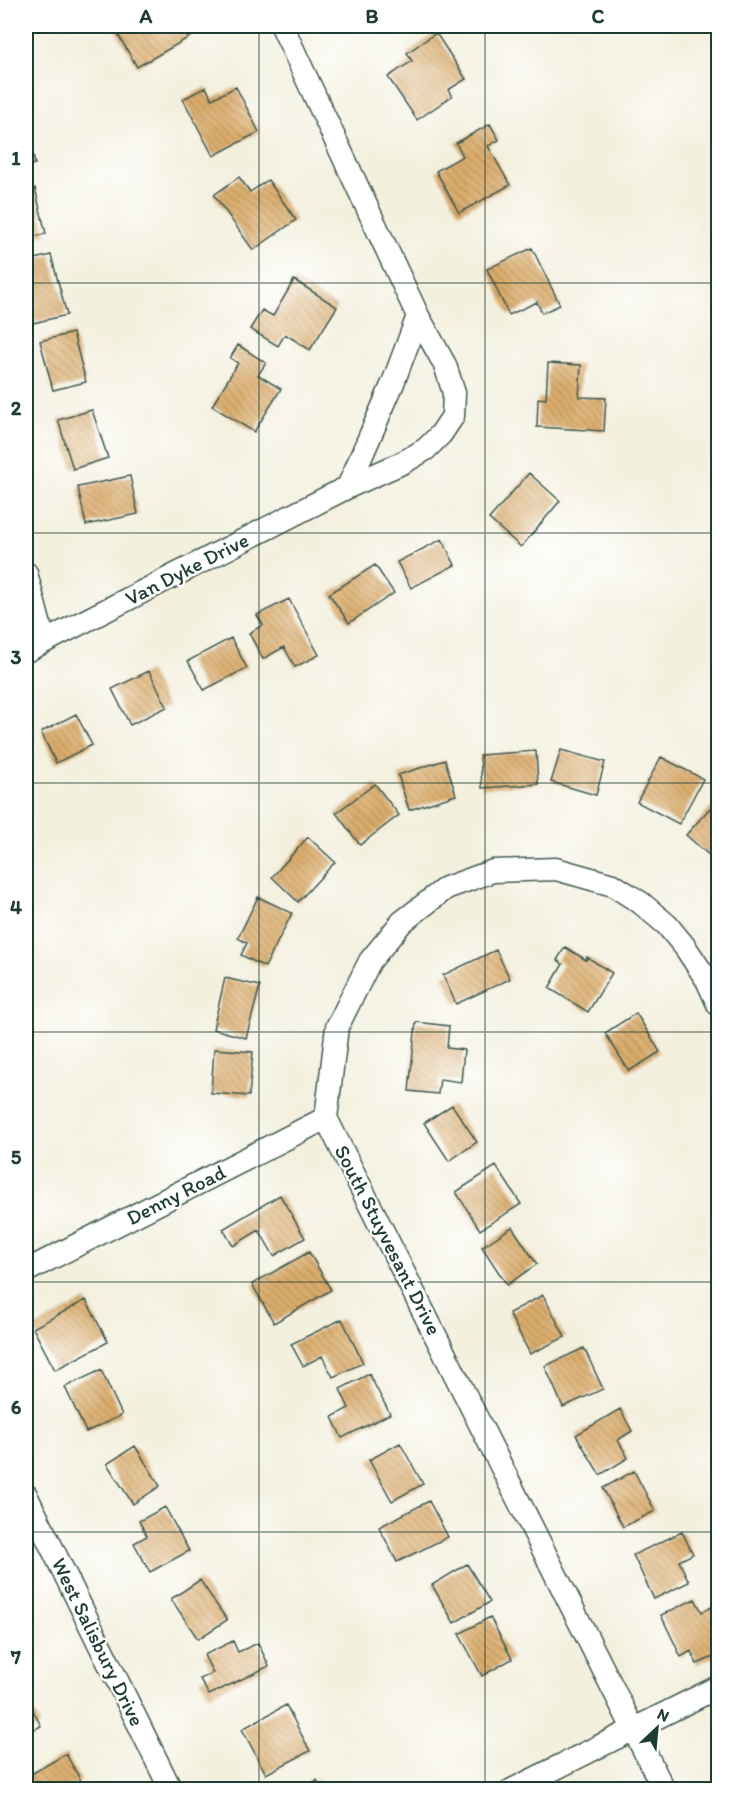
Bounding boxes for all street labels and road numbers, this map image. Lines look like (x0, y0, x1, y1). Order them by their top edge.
street label: Van Dyke Drive (121, 527, 253, 610)
street label: South Stuyvesant Drive (330, 1141, 447, 1339)
street label: Denny Road (122, 1159, 230, 1230)
street label: West Salisbury Drive (47, 1553, 150, 1730)

